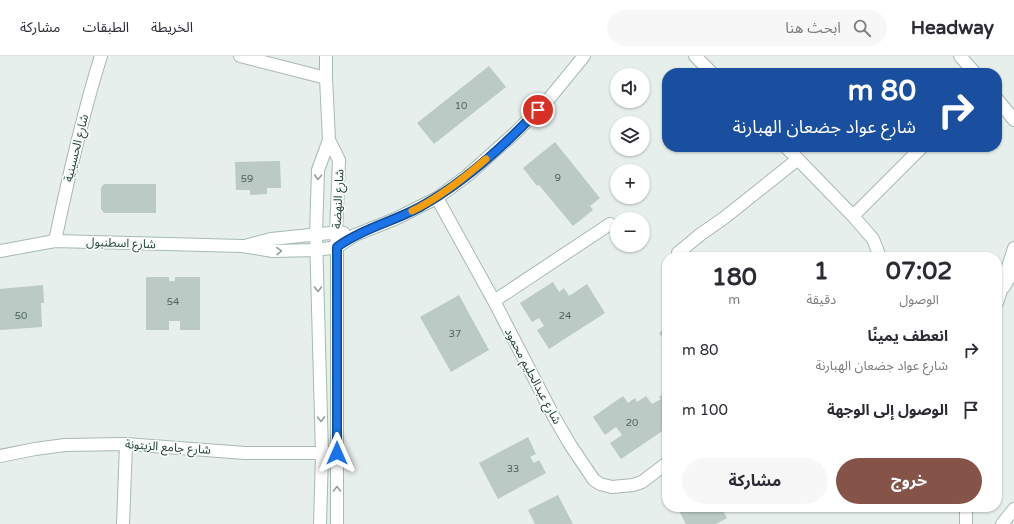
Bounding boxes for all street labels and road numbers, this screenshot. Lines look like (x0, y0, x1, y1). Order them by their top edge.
street label: شارع الحسينية (61, 113, 93, 184)
street label: شارع النهضة (329, 169, 349, 229)
street label: شارع اسطنبول (86, 235, 156, 253)
street label: شارع عبدالحليم محمود (500, 326, 564, 427)
street label: شارع جامع الزيتونة (124, 437, 211, 459)

